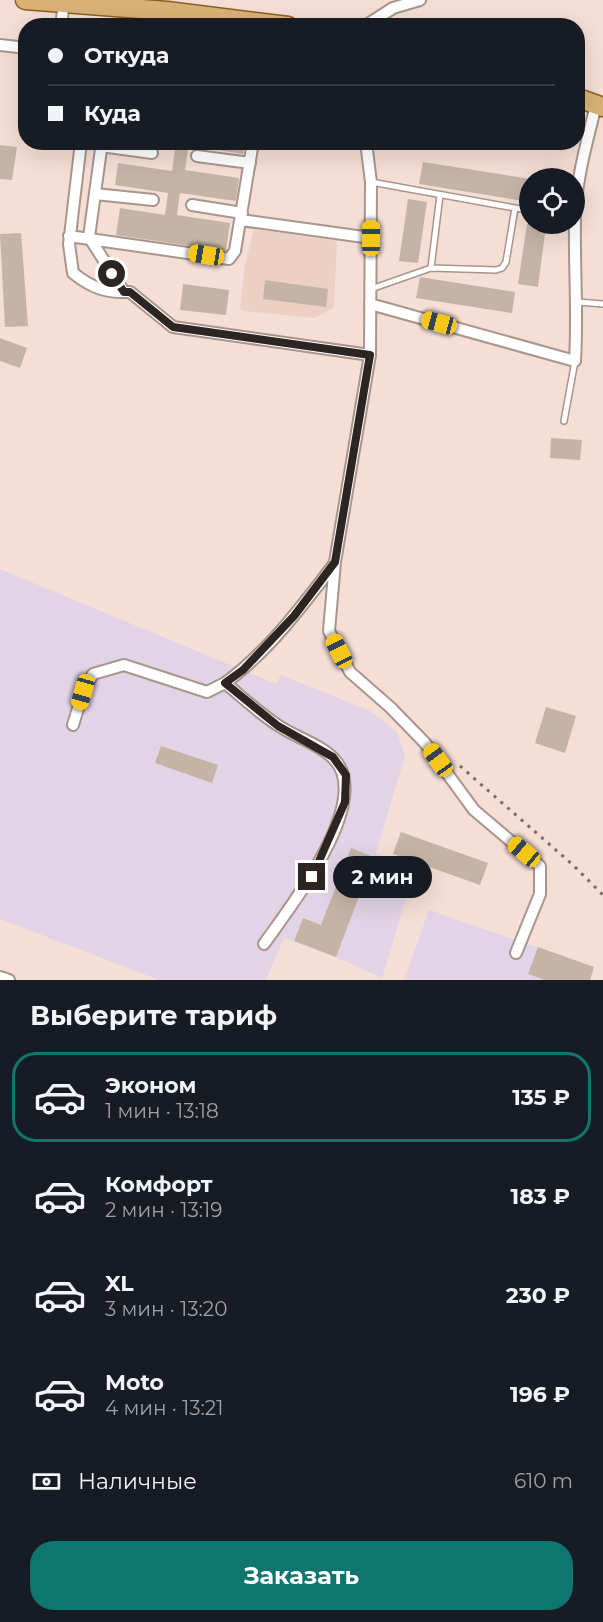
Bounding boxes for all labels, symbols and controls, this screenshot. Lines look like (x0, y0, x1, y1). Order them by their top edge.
text: Откуда (84, 42, 169, 69)
text: Куда (84, 100, 141, 127)
map controls (519, 168, 585, 234)
button: locate (519, 168, 585, 234)
car (362, 220, 380, 256)
car (187, 243, 225, 267)
route start (98, 260, 125, 287)
car (419, 310, 459, 336)
car (323, 631, 355, 671)
car (69, 672, 97, 712)
car (420, 740, 456, 780)
car (504, 834, 544, 870)
callout: 2 мин (333, 856, 432, 898)
route end (298, 863, 325, 890)
text: 2 мин (352, 865, 413, 889)
text: Выберите тариф (30, 999, 277, 1032)
icon: car (33, 1070, 87, 1124)
text: Эконом (105, 1072, 196, 1099)
text: 135 ₽ (512, 1084, 570, 1111)
text: 1 мин · 13:18 (105, 1099, 219, 1123)
icon: car (33, 1169, 87, 1223)
text: Комфорт (105, 1171, 213, 1198)
text: 183 ₽ (511, 1183, 570, 1210)
text: 2 мин · 13:19 (105, 1198, 222, 1222)
icon: car (33, 1268, 87, 1322)
text: XL (105, 1270, 134, 1297)
text: 230 ₽ (506, 1282, 570, 1309)
text: 3 мин · 13:20 (105, 1297, 227, 1321)
icon: car (33, 1367, 87, 1421)
text: Moto (105, 1369, 164, 1396)
text: 196 ₽ (510, 1381, 570, 1408)
text: 4 мин · 13:21 (105, 1396, 223, 1420)
icon: cash (30, 1465, 63, 1498)
text: Наличные (78, 1468, 197, 1495)
text: 610 m (514, 1469, 573, 1493)
button: Заказать (30, 1541, 573, 1610)

